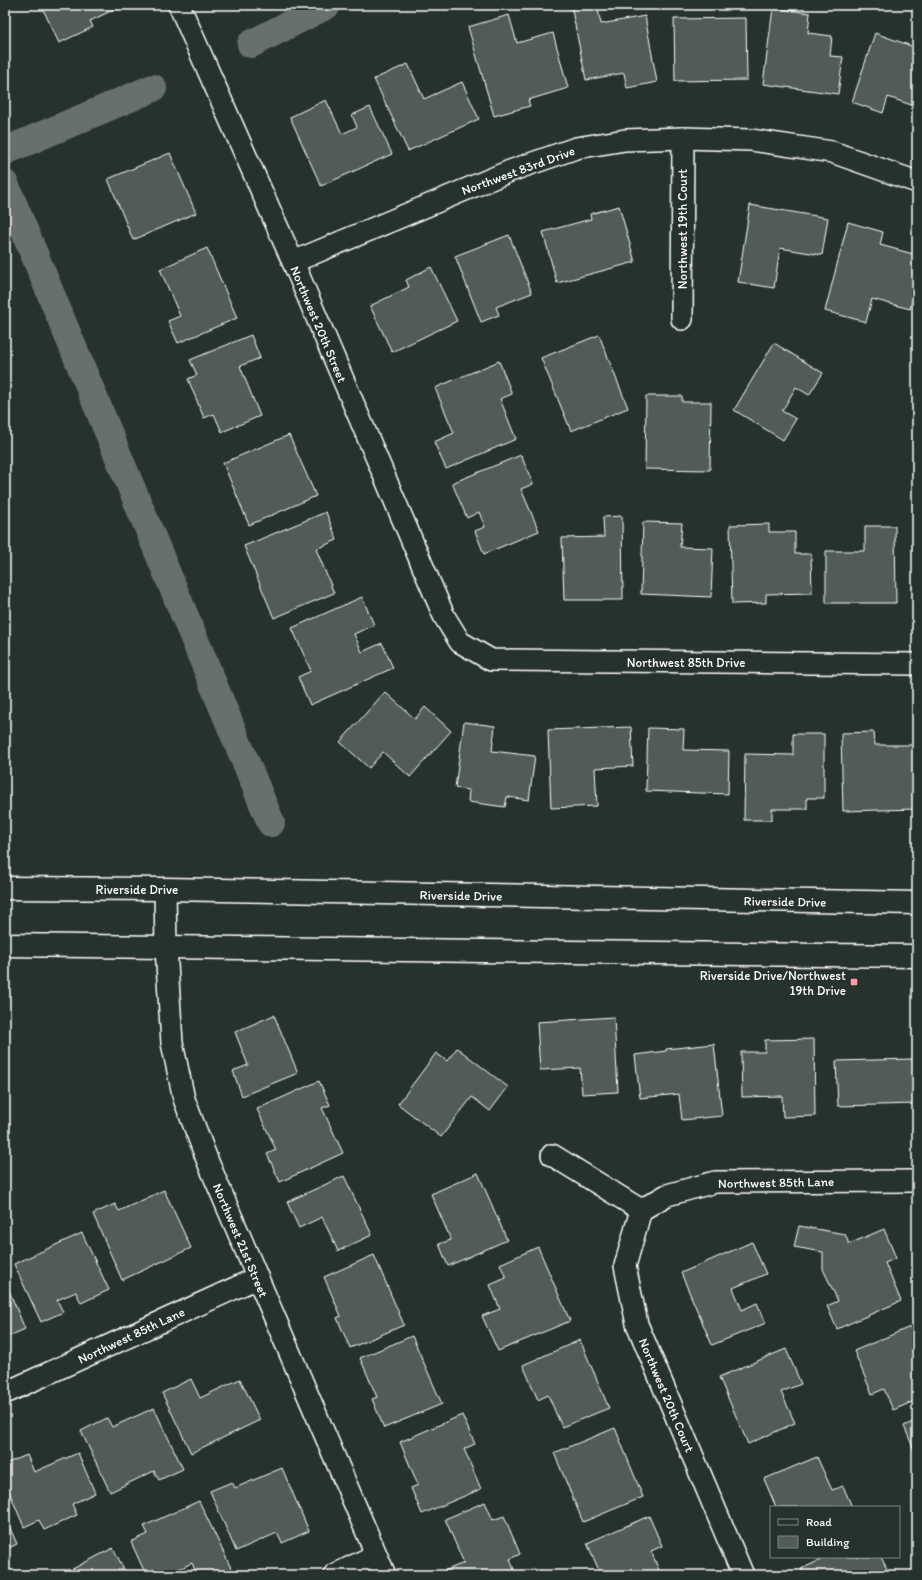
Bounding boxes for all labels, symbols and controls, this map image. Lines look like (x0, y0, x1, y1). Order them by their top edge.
street label: Northwest 83rd Drive (459, 143, 577, 198)
street label: Northwest 19th Court (675, 169, 690, 289)
street label: Northwest 20th Street (287, 264, 350, 385)
street label: Northwest 85th Drive (627, 655, 745, 670)
street label: Riverside Drive (96, 882, 178, 897)
street label: Riverside Drive (419, 887, 503, 904)
street label: Riverside Drive (743, 893, 827, 910)
place label: Riverside Drive/Northwest 19th Drive (700, 968, 846, 998)
marker: Riverside Drive/Northwest 19th Drive (849, 977, 859, 987)
street label: Northwest 85th Lane (718, 1174, 834, 1191)
street label: Northwest 21st Street (210, 1181, 271, 1299)
street label: Northwest 85th Lane (75, 1304, 187, 1367)
street label: Northwest 20th Court (636, 1336, 697, 1455)
legend (770, 1506, 900, 1558)
text: Road (806, 1515, 832, 1529)
text: Building (806, 1535, 850, 1549)

